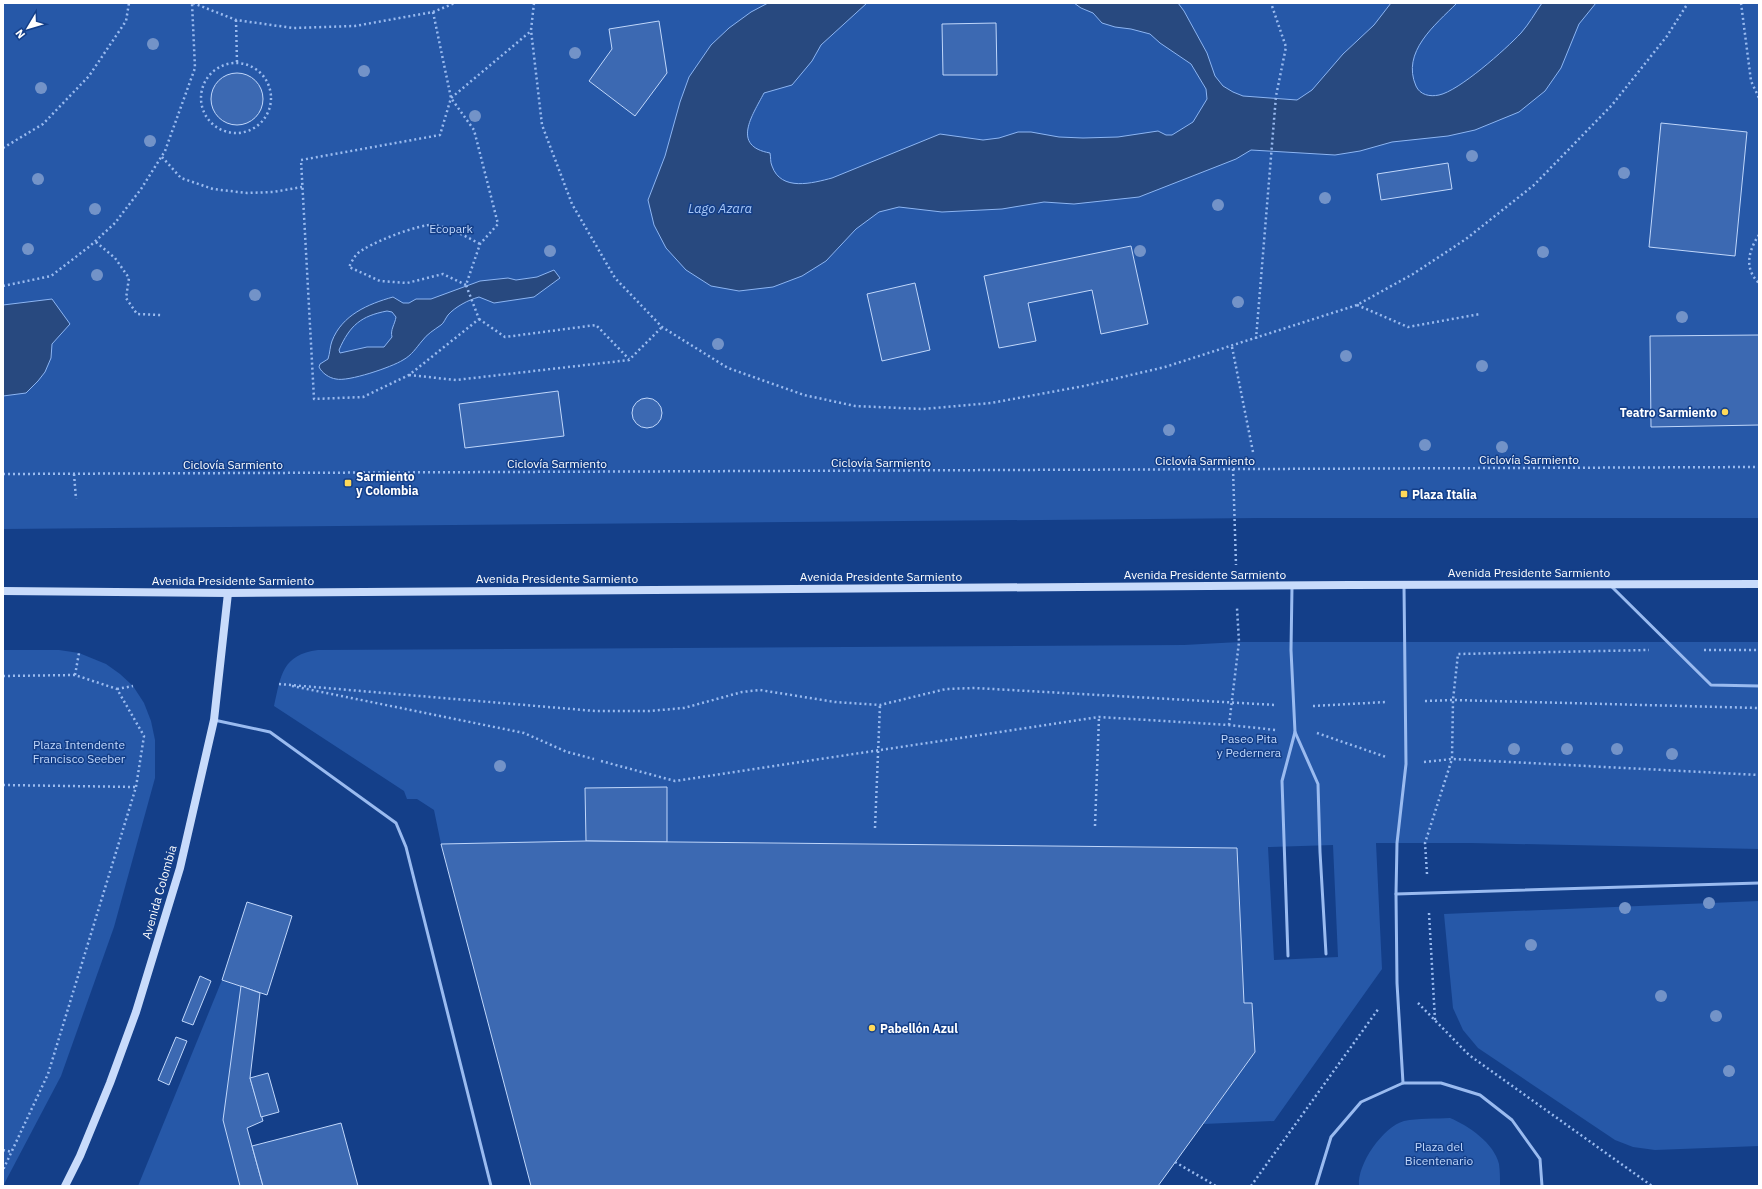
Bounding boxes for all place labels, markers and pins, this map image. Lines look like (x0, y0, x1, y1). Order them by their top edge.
place label: Teatro Sarmiento (1620, 405, 1717, 420)
marker: Teatro Sarmiento (1720, 407, 1730, 417)
place label: Sarmiento y Colombia (356, 469, 419, 498)
marker: Sarmiento y Colombia (343, 478, 353, 488)
place label: Plaza Italia (1412, 487, 1477, 502)
marker: Plaza Italia (1399, 489, 1409, 499)
place label: Pabellón Azul (880, 1021, 958, 1036)
marker: Pabellón Azul (867, 1023, 877, 1033)

